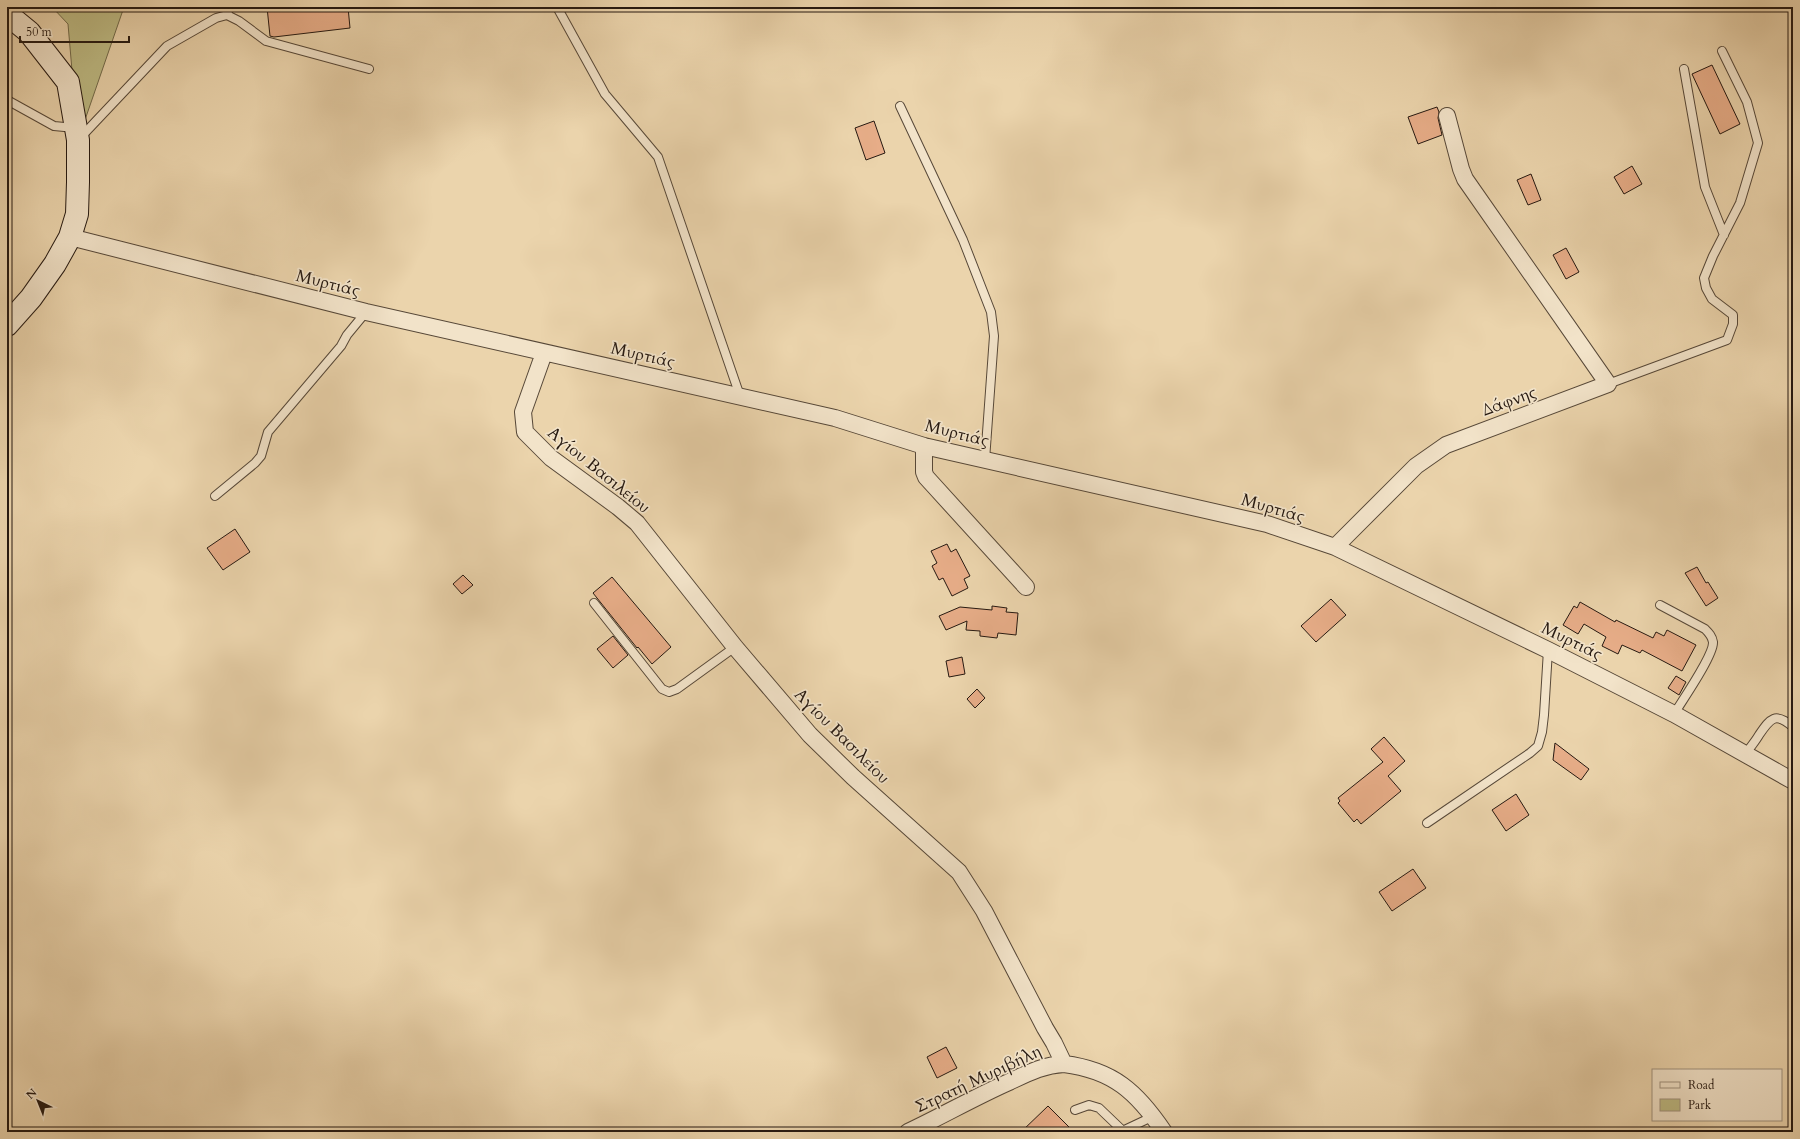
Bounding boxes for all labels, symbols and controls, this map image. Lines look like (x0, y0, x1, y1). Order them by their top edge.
scale bar (20, 18, 129, 44)
text: 50 m (26, 24, 53, 40)
street label: Μυρτιάς (294, 264, 362, 302)
street label: Μυρτιάς (609, 336, 677, 374)
street label: Δάφνης (1479, 381, 1539, 421)
street label: Μυρτιάς (923, 414, 991, 452)
street label: Αγίου Βασιλείου (543, 421, 655, 519)
street label: Μυρτιάς (1239, 488, 1307, 528)
street label: Μυρτιάς (1538, 616, 1606, 666)
street label: Αγίου Βασιλείου (789, 683, 895, 789)
street label: Στρατή Μυριβήλη (911, 1040, 1045, 1118)
legend (1652, 1069, 1782, 1121)
text: Road (1688, 1077, 1715, 1093)
north arrow (18, 1081, 58, 1121)
text: N (23, 1085, 40, 1103)
text: Park (1688, 1097, 1712, 1113)

